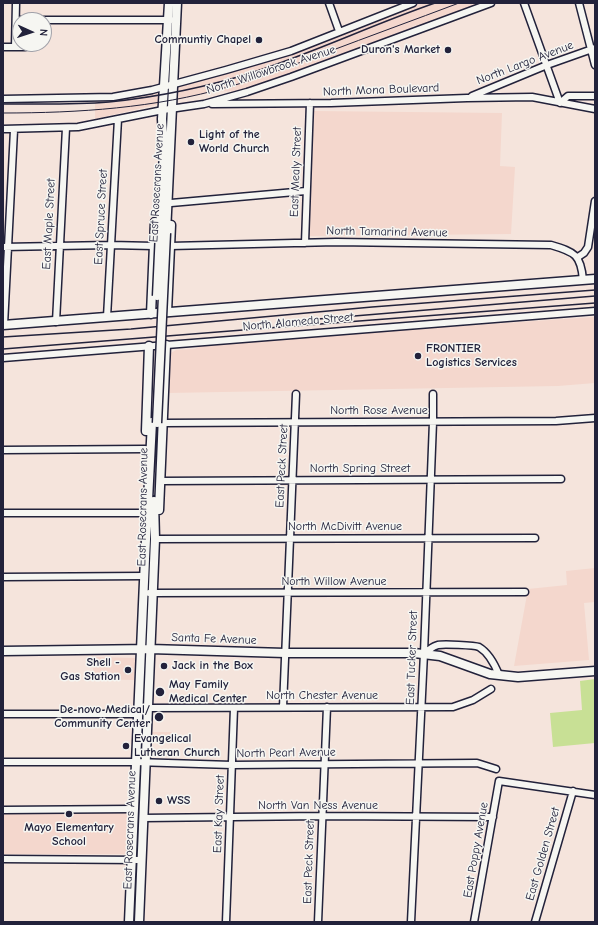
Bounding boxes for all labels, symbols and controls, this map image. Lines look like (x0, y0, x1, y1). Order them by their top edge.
north arrow (12, 12, 52, 52)
text: N (37, 29, 50, 37)
place label: Communtiy Chapel (155, 33, 251, 47)
marker: Communtiy Chapel (254, 35, 264, 45)
street label: North Largo Avenue (475, 38, 575, 88)
street label: North Willowbrook Avenue (205, 42, 337, 98)
place label: Duron's Market (361, 43, 440, 57)
marker: Duron's Market (443, 45, 453, 55)
street label: North Mona Boulevard (323, 81, 439, 99)
street label: East Rosecrans Avenue (147, 123, 167, 243)
street label: East Mealy Street (287, 127, 305, 217)
place label: Light of the World Church (199, 128, 269, 156)
marker: Light of the World Church (186, 137, 196, 147)
street label: East Spruce Street (91, 169, 111, 265)
street label: East Maple Street (39, 178, 59, 270)
street label: North Tamarind Avenue (326, 224, 448, 240)
street label: North Alameda Street (242, 310, 354, 334)
place label: FRONTIER Logistics Services (426, 342, 517, 370)
marker: FRONTIER Logistics Services (413, 351, 423, 361)
street label: North Rose Avenue (330, 404, 428, 418)
street label: East Peck Street (273, 424, 291, 508)
street label: East Rosecrans Avenue (135, 447, 151, 567)
street label: North Spring Street (310, 462, 410, 476)
street label: North McDivitt Avenue (288, 520, 402, 534)
street label: North Willow Avenue (281, 575, 387, 589)
street label: East Tucker Street (403, 611, 421, 705)
street label: Santa Fe Avenue (171, 630, 257, 648)
place label: Shell - Gas Station (60, 656, 120, 684)
place label: Jack in the Box (172, 659, 253, 673)
marker: Jack in the Box (159, 661, 169, 671)
marker: Shell - Gas Station (123, 665, 133, 675)
place label: May Family Medical Center (169, 678, 247, 706)
marker: May Family Medical Center (154, 686, 166, 698)
street label: North Chester Avenue (266, 689, 378, 703)
place label: De novo Medical/ Community Center (54, 703, 150, 731)
marker: De novo Medical/ Community Center (153, 711, 165, 723)
place label: Evangelical Lutheran Church (134, 732, 220, 760)
marker: Evangelical Lutheran Church (121, 741, 131, 751)
street label: North Pearl Avenue (236, 745, 336, 761)
street label: East Rosecrans Avenue (121, 770, 139, 890)
street label: East Kay Street (210, 775, 228, 853)
place label: WSS (167, 794, 190, 808)
marker: WSS (154, 796, 164, 806)
street label: North Van Ness Avenue (258, 799, 378, 813)
street label: East Poppy Avenue (460, 801, 492, 899)
street label: East Golden Street (523, 806, 563, 902)
marker: Mayo Elementary School (64, 809, 74, 819)
street label: East Peck Street (300, 820, 318, 904)
place label: Mayo Elementary School (24, 821, 114, 849)

